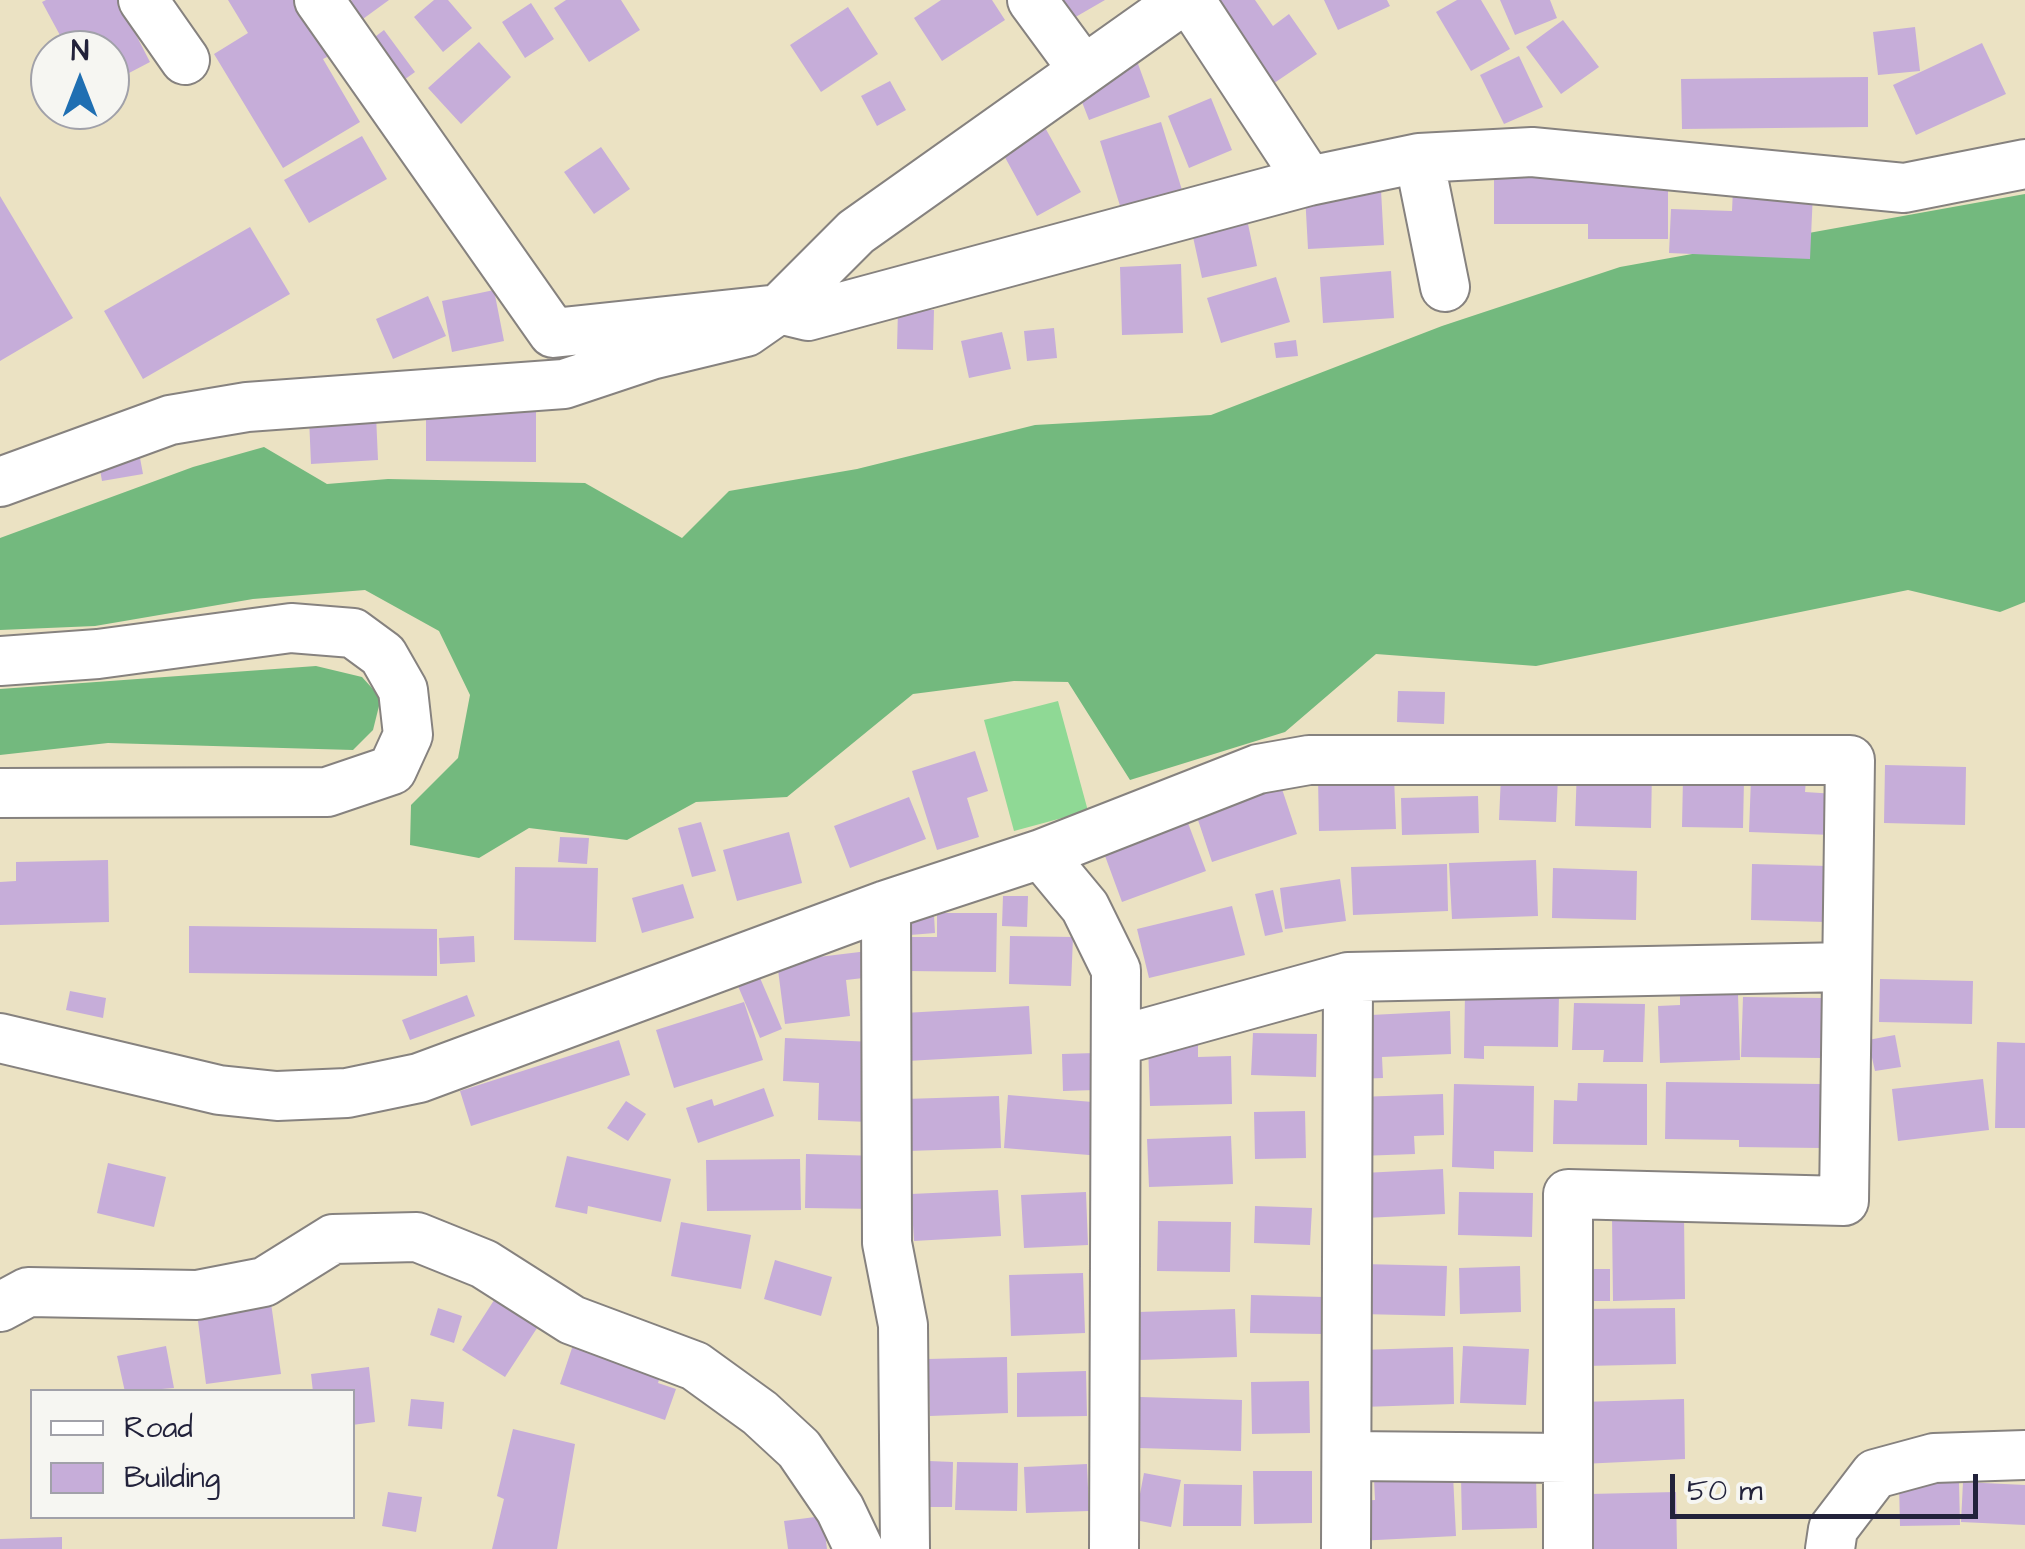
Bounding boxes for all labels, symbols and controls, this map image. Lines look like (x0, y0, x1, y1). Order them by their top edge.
north arrow (30, 30, 130, 130)
text: N (71, 32, 89, 71)
legend (30, 1389, 355, 1519)
text: Road (124, 1407, 193, 1449)
scale bar (1675, 1454, 1982, 1516)
text: Building (124, 1457, 220, 1499)
text: 50 m (1687, 1470, 1763, 1512)

